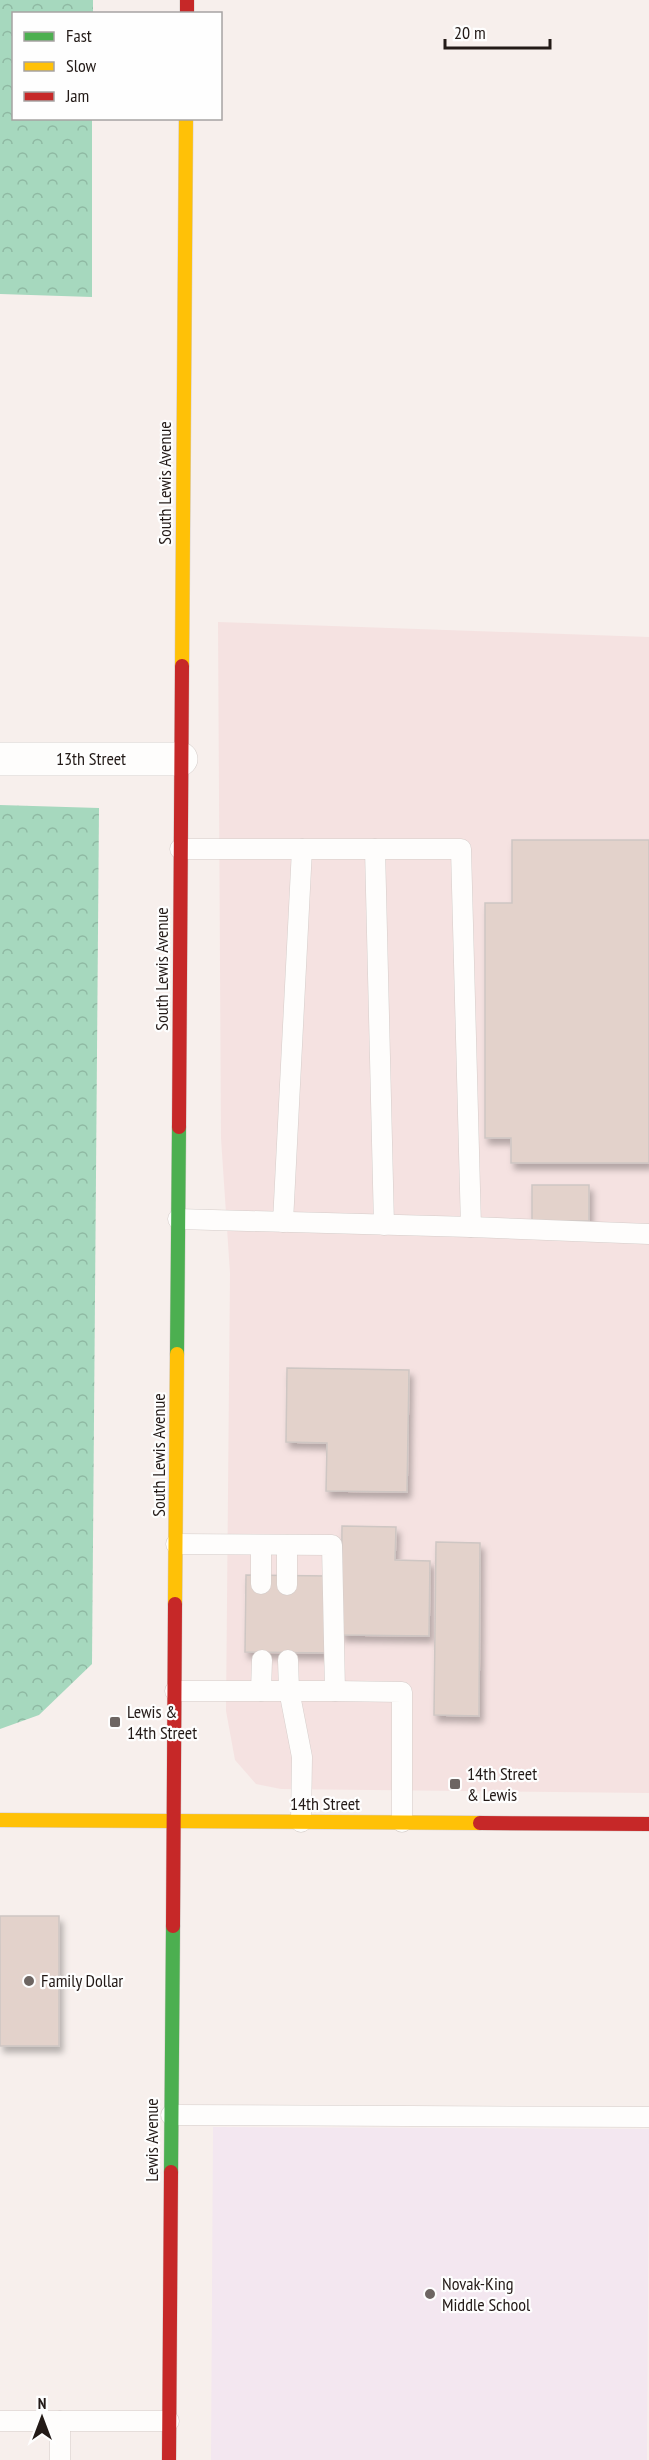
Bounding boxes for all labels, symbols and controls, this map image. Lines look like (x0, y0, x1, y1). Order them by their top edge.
legend (12, 12, 222, 120)
scale bar (445, 12, 550, 50)
text: 20 m (454, 21, 486, 44)
text: Fast (66, 24, 92, 47)
text: Slow (66, 54, 97, 77)
text: Jam (65, 84, 89, 107)
street label: South Lewis Avenue (153, 421, 176, 545)
street label: 13th Street (56, 747, 126, 770)
street label: South Lewis Avenue (150, 907, 173, 1031)
street label: South Lewis Avenue (147, 1393, 170, 1517)
place label: Lewis & 14th Street (127, 1700, 197, 1744)
marker: Lewis & 14th Street (108, 1715, 122, 1729)
place label: 14th Street & Lewis (467, 1762, 537, 1806)
marker: 14th Street & Lewis (448, 1777, 462, 1791)
street label: 14th Street (290, 1792, 360, 1815)
place label: Family Dollar (41, 1969, 123, 1992)
marker: Family Dollar (22, 1974, 36, 1988)
street label: Lewis Avenue (140, 2098, 163, 2182)
place label: Novak-King Middle School (442, 2272, 531, 2316)
marker: Novak-King Middle School (423, 2287, 437, 2301)
north arrow (12, 2388, 72, 2448)
text: N (38, 2393, 46, 2413)

